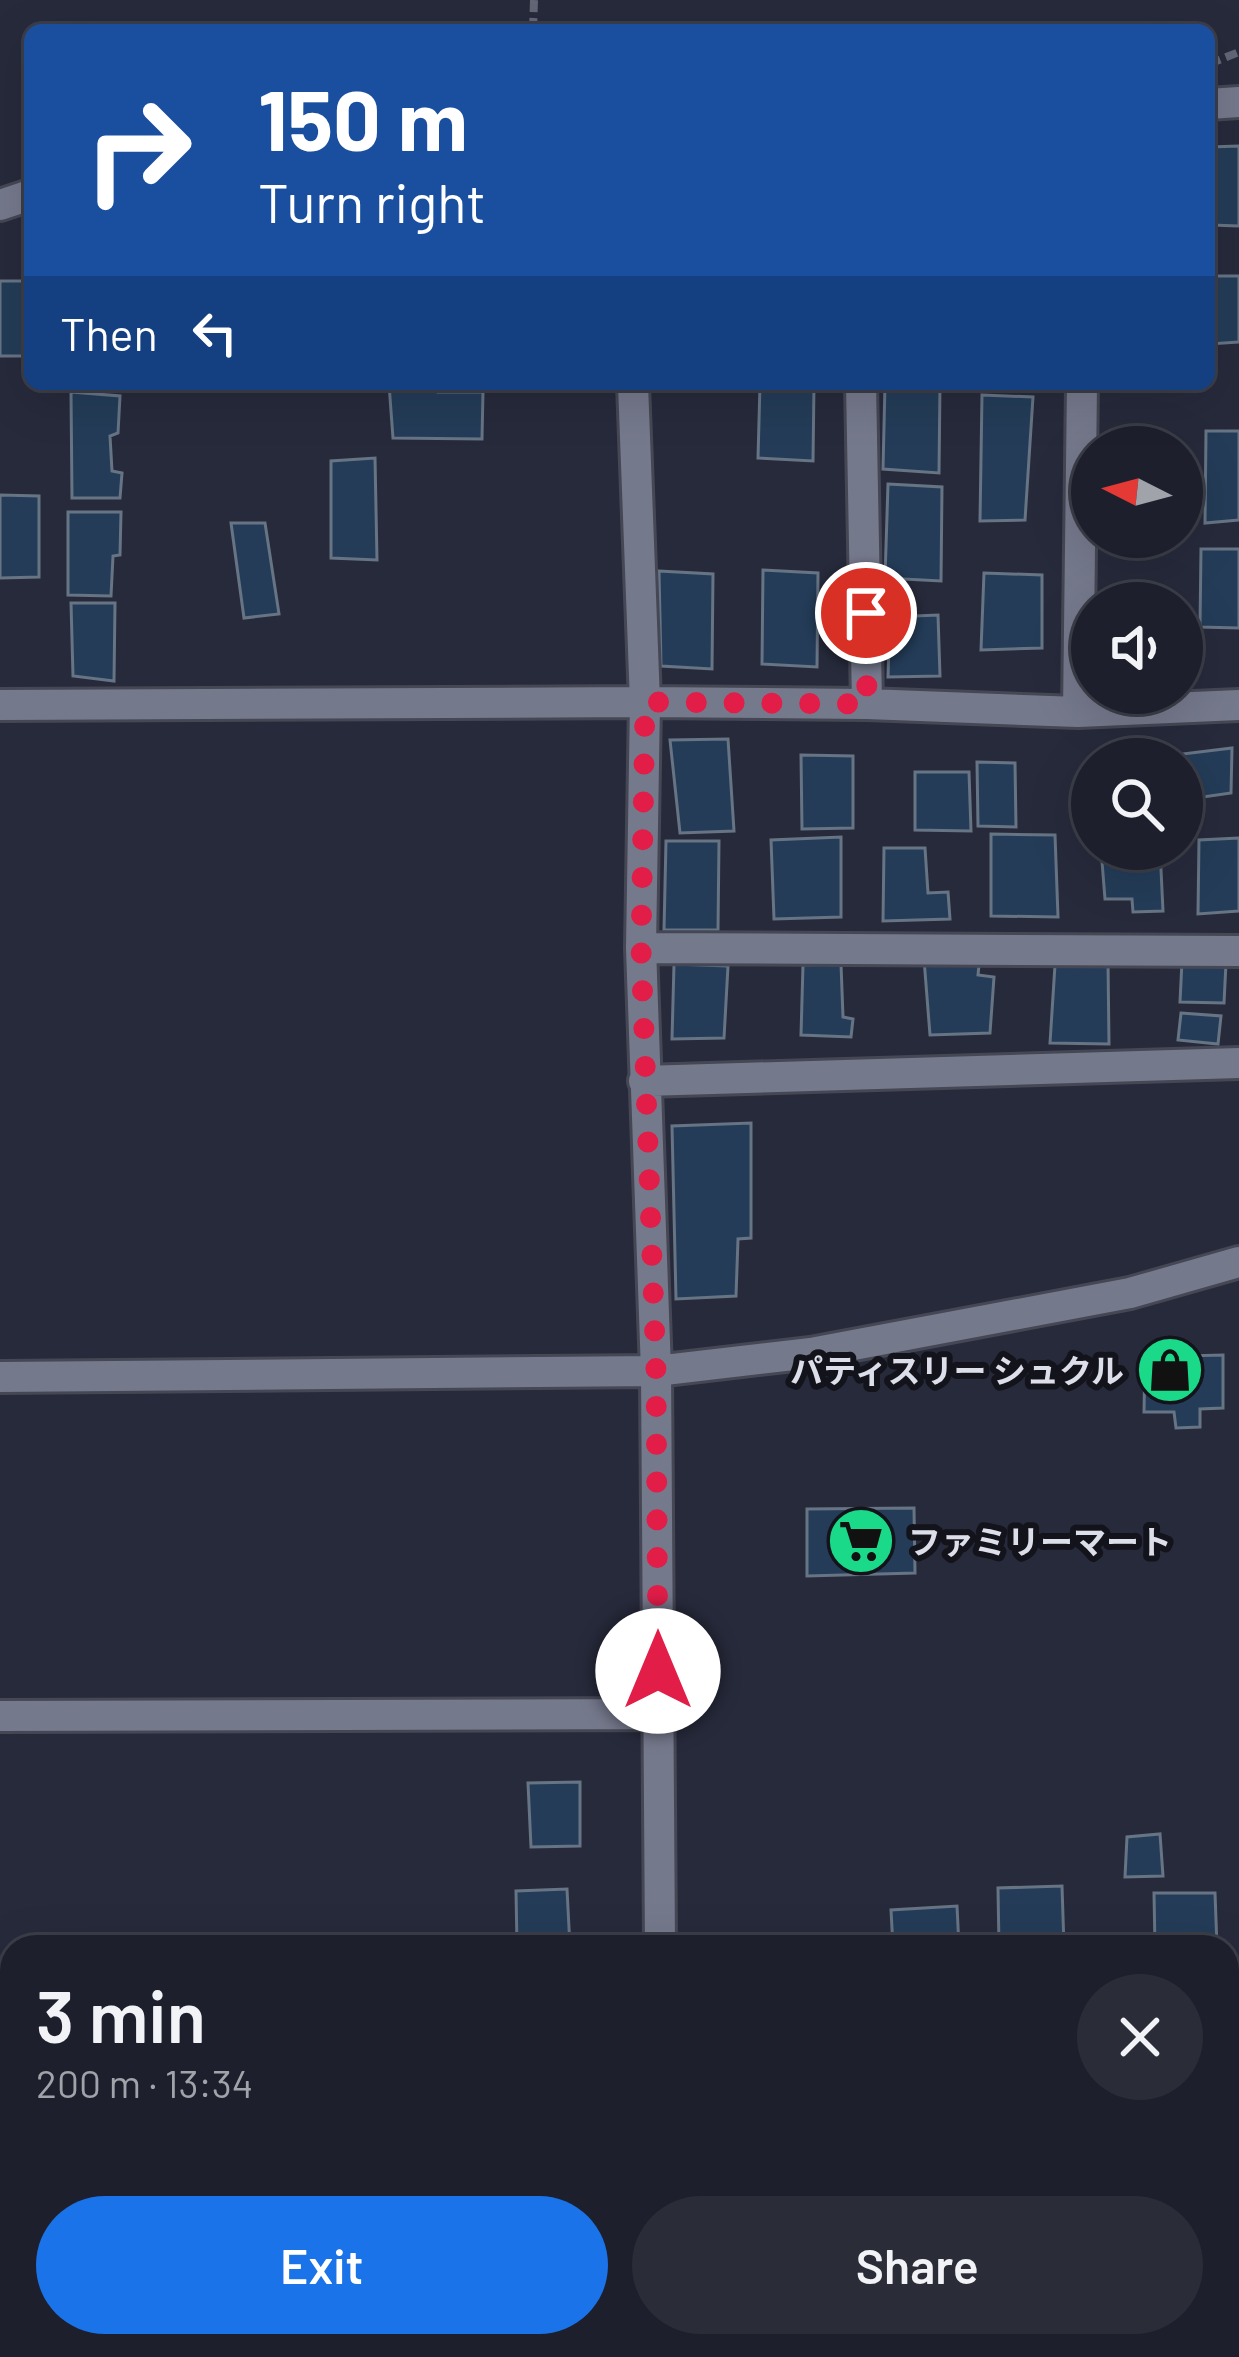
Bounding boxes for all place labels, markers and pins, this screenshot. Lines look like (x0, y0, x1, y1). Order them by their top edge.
pin (815, 562, 917, 664)
shop icon: パティスリー シュクル (1135, 1335, 1205, 1405)
place label: パティスリー シュクル (790, 1350, 1124, 1390)
supermarket icon: ファミリーマート (826, 1506, 896, 1576)
place label: ファミリーマート (908, 1521, 1172, 1561)

